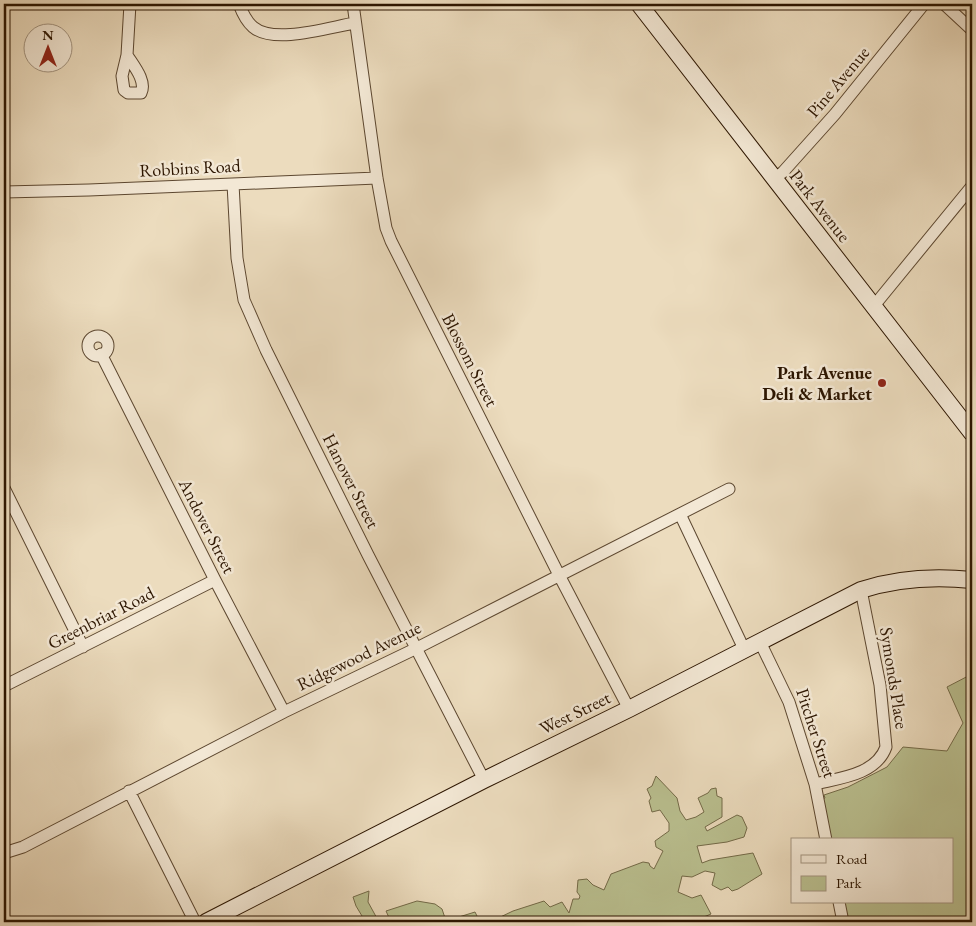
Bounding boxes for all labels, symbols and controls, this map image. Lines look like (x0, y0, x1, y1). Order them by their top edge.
north arrow (22, 22, 72, 72)
text: N (42, 26, 54, 44)
street label: Pine Avenue (801, 41, 874, 122)
street label: Robbins Road (139, 153, 242, 182)
street label: Park Avenue (785, 165, 856, 247)
street label: Blossom Street (437, 309, 504, 411)
place label: Park Avenue Deli & Market (762, 361, 872, 405)
marker: Park Avenue Deli & Market (876, 377, 888, 389)
street label: Hanover Street (318, 429, 385, 532)
street label: Andover Street (173, 474, 241, 577)
street label: Greenbriar Road (44, 580, 159, 654)
street label: Ridgewood Avenue (293, 616, 425, 696)
street label: Symonds Place (875, 625, 914, 730)
street label: West Street (535, 685, 614, 740)
street label: Pitcher Street (791, 685, 842, 781)
legend (791, 838, 954, 904)
text: Road (836, 849, 868, 868)
text: Park (836, 873, 863, 892)

